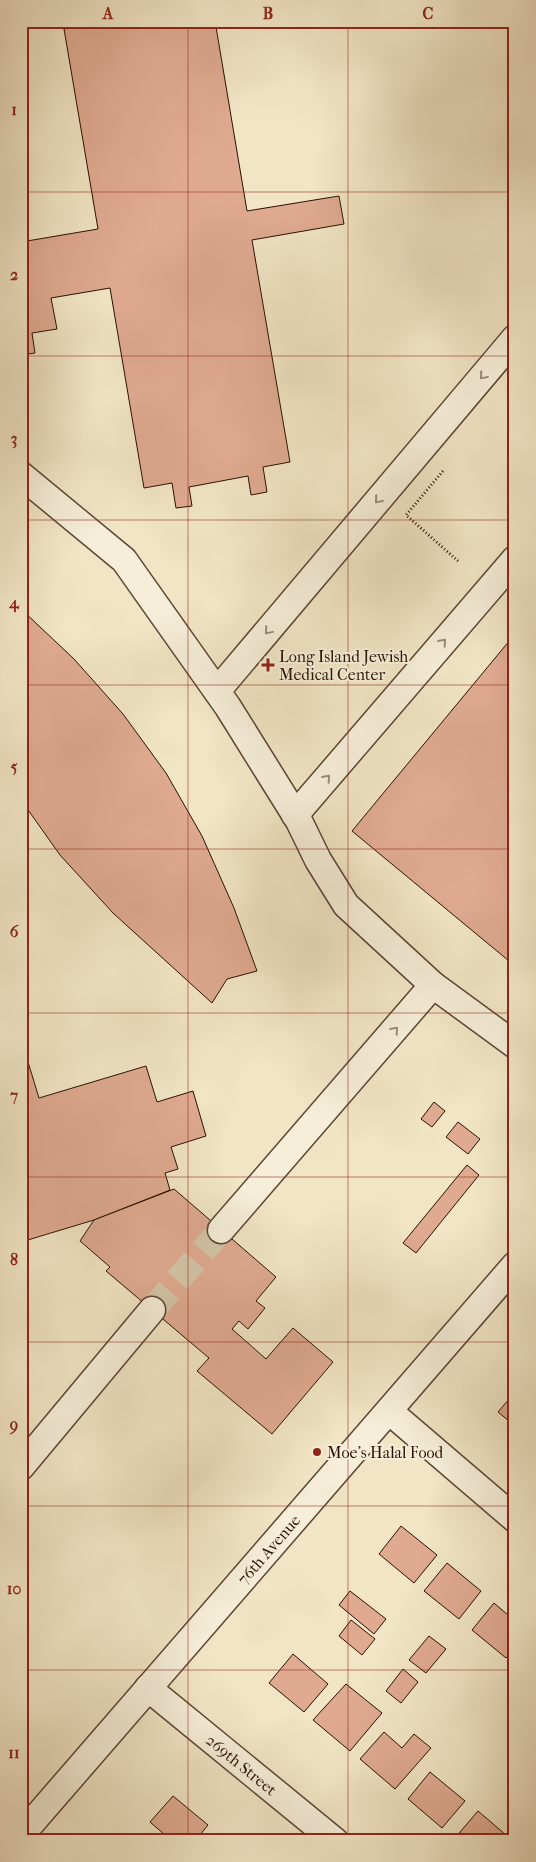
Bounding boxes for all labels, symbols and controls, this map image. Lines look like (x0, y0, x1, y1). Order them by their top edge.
text: A (102, 4, 114, 23)
text: B (263, 4, 273, 23)
text: C (423, 4, 434, 23)
text: 1 (11, 100, 17, 119)
text: 2 (10, 265, 18, 284)
one-way arrow (480, 370, 489, 379)
text: 3 (11, 429, 17, 449)
one-way arrow (375, 494, 384, 503)
text: 4 (8, 593, 20, 613)
one-way arrow (265, 625, 273, 634)
one-way arrow (437, 639, 446, 648)
place label: Long Island Jewish Medical Center (279, 647, 408, 684)
marker: Long Island Jewish Medical Center (261, 658, 275, 672)
text: 5 (11, 757, 18, 776)
one-way arrow (321, 775, 329, 784)
text: 6 (10, 922, 19, 941)
one-way arrow (389, 1026, 398, 1035)
text: 7 (9, 1086, 18, 1105)
text: 8 (10, 1250, 18, 1269)
text: 9 (9, 1415, 18, 1435)
place label: Moe's Halal Food (327, 1443, 444, 1462)
marker: Moe's Halal Food (311, 1446, 323, 1458)
street label: 76th Avenue (234, 1511, 304, 1588)
text: 10 (7, 1579, 21, 1598)
street label: 269th Street (202, 1731, 281, 1800)
text: 11 (8, 1743, 20, 1762)

